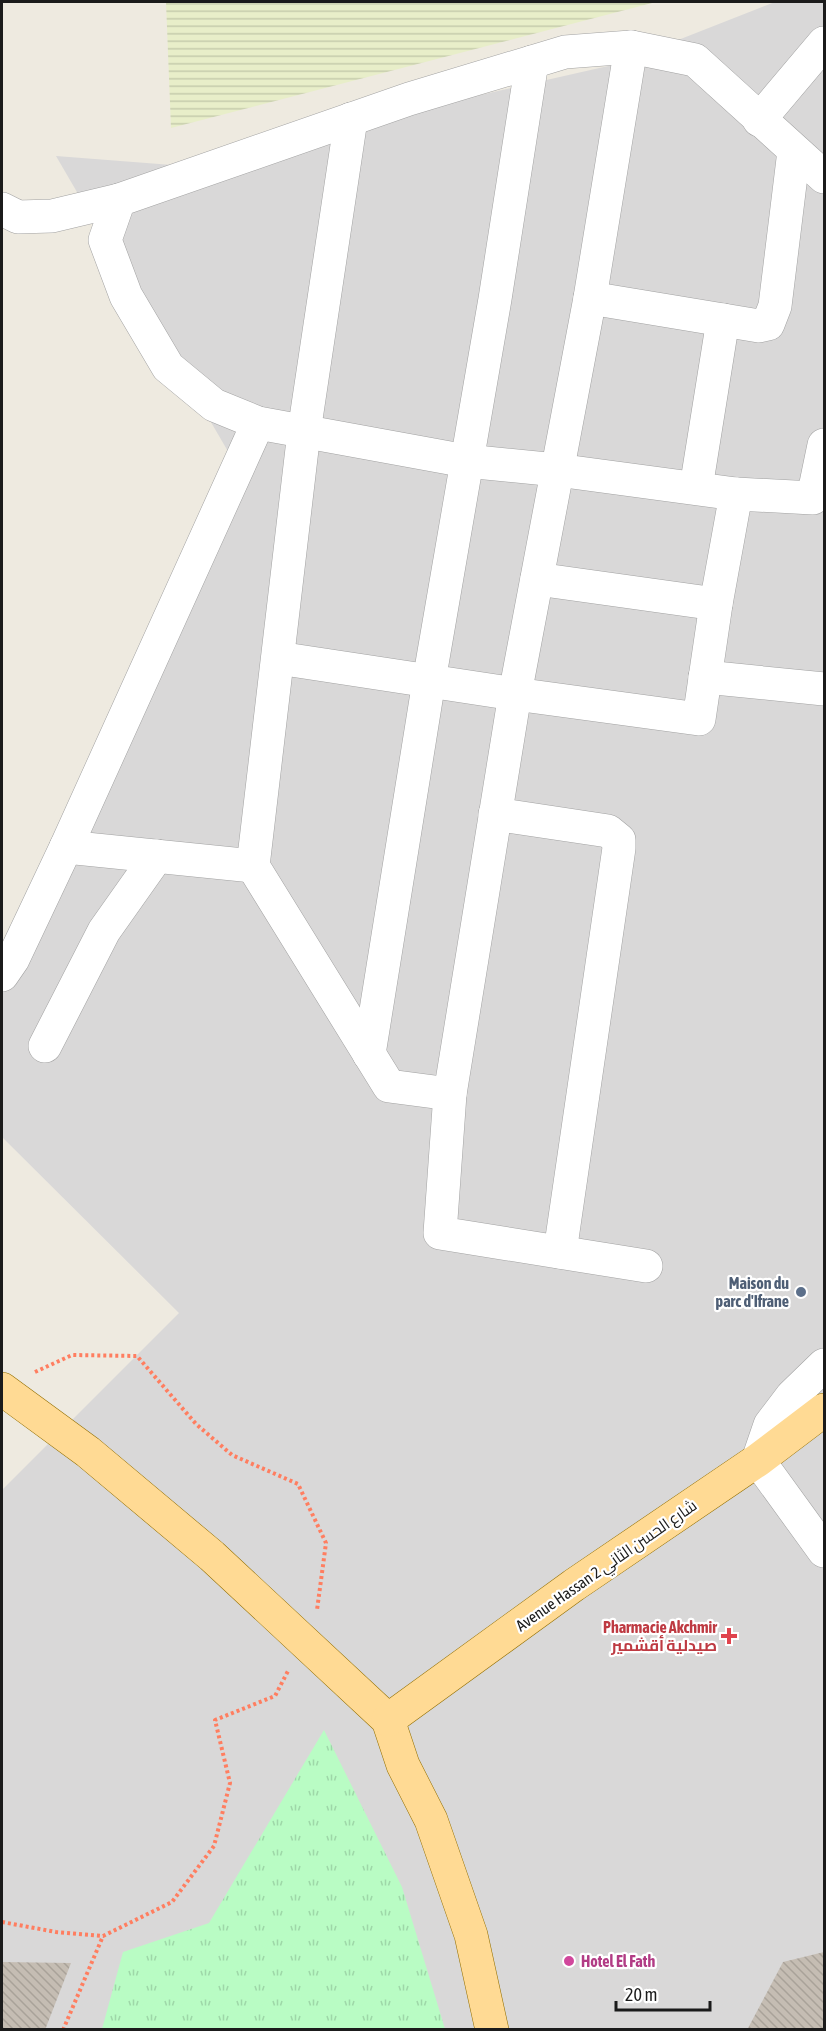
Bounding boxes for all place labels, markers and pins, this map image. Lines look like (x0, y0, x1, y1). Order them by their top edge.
place label: Maison du parc d'Ifrane (716, 1274, 789, 1310)
marker: Maison du parc d'Ifrane (794, 1285, 808, 1299)
place label: Pharmacie Akchmir صيدلية أقشمير (603, 1618, 717, 1655)
marker: Pharmacie Akchmir صيدلية أقشمير (722, 1629, 736, 1643)
place label: Hotel El Fath (581, 1952, 655, 1970)
marker: Hotel El Fath (562, 1954, 576, 1968)

